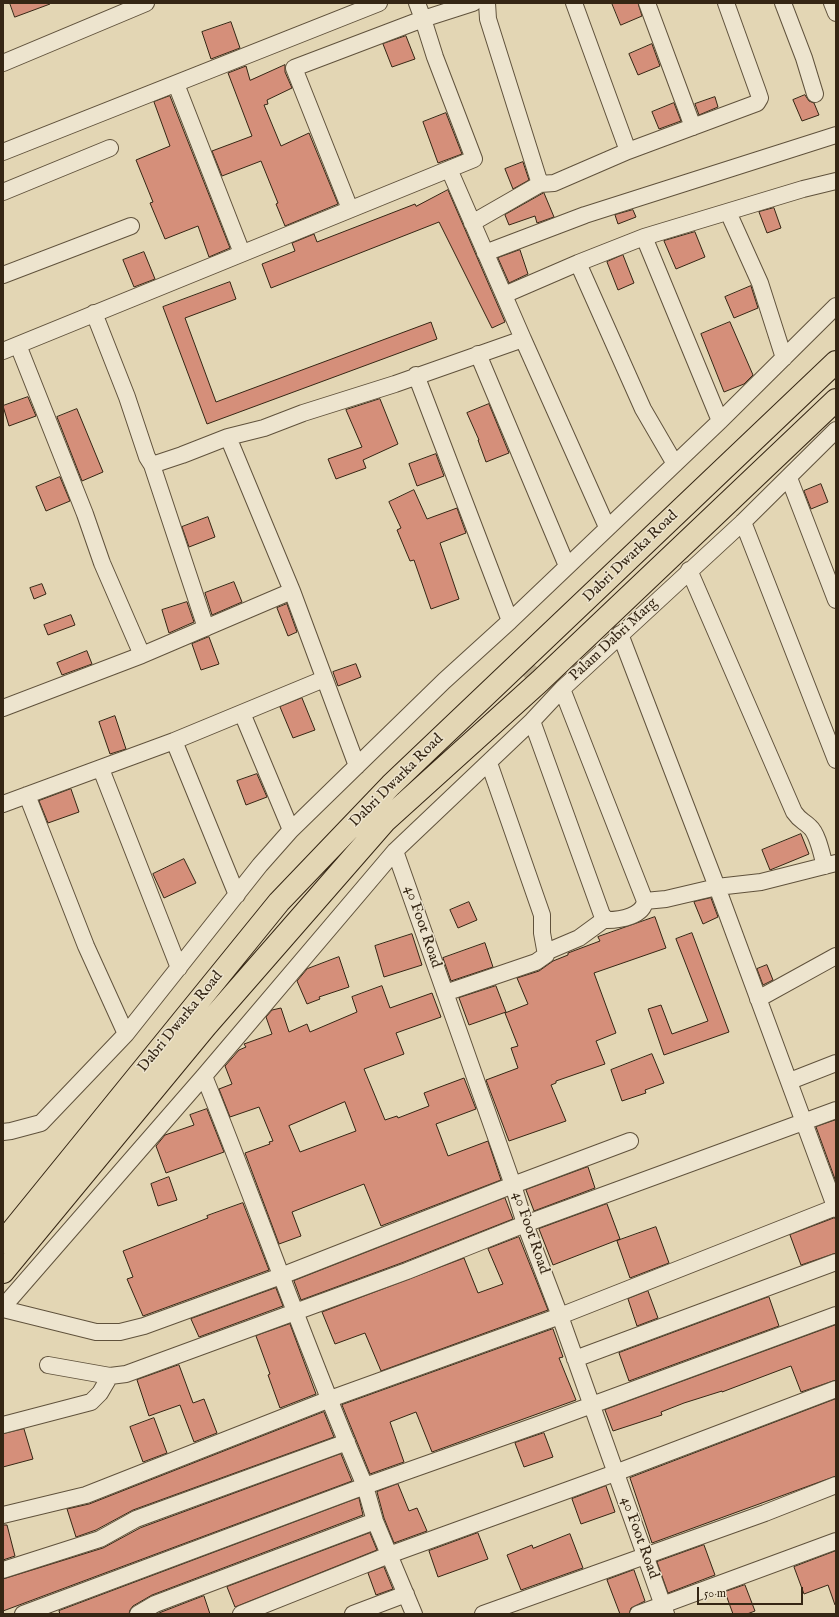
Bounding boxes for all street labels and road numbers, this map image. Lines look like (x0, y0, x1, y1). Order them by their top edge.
street label: Dabri Dwarka Road (580, 507, 682, 607)
street label: Palam Dabri Marg (566, 595, 662, 685)
street label: Dabri Dwarka Road (347, 731, 447, 831)
street label: 40 Foot Road (400, 883, 444, 971)
street label: Dabri Dwarka Road (135, 968, 227, 1076)
street label: 40 Foot Road (508, 1189, 552, 1277)
street label: 40 Foot Road (616, 1495, 662, 1581)

